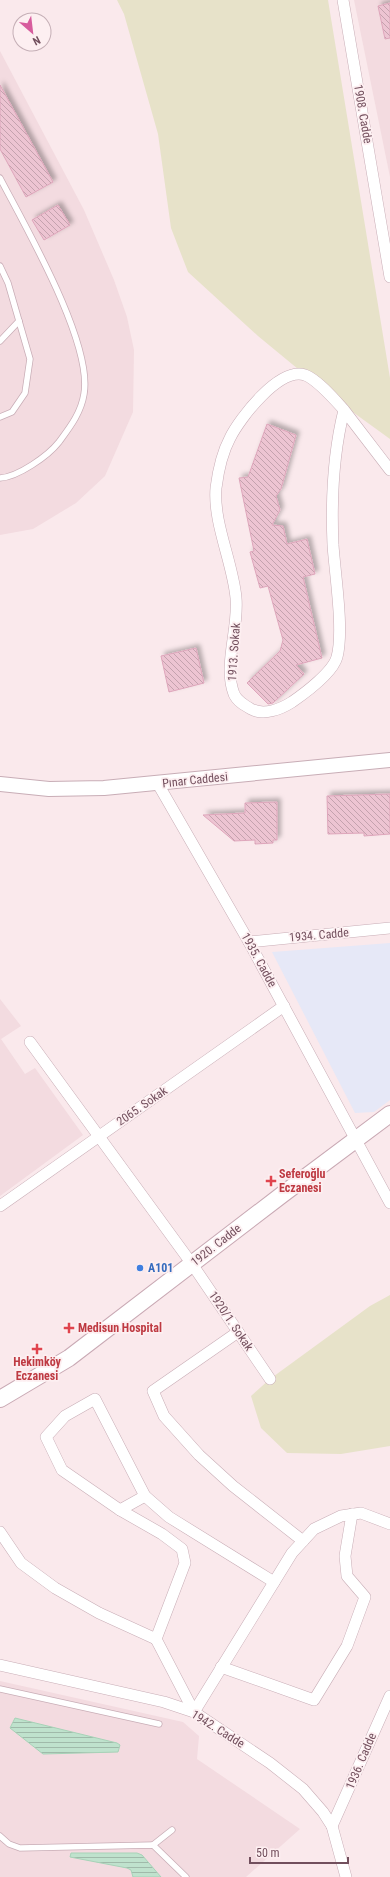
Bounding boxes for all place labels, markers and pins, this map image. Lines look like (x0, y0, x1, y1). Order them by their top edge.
place label: Seferoğlu Eczanesi (279, 1167, 326, 1195)
marker: Seferoğlu Eczanesi (266, 1176, 276, 1186)
place label: A101 (148, 1261, 173, 1275)
marker: A101 (135, 1263, 145, 1273)
place label: Medisun Hospital (78, 1321, 162, 1335)
marker: Medisun Hospital (63, 1322, 75, 1334)
marker: Hekimköy Eczanesi (32, 1344, 42, 1354)
place label: Hekimköy Eczanesi (13, 1355, 62, 1383)

